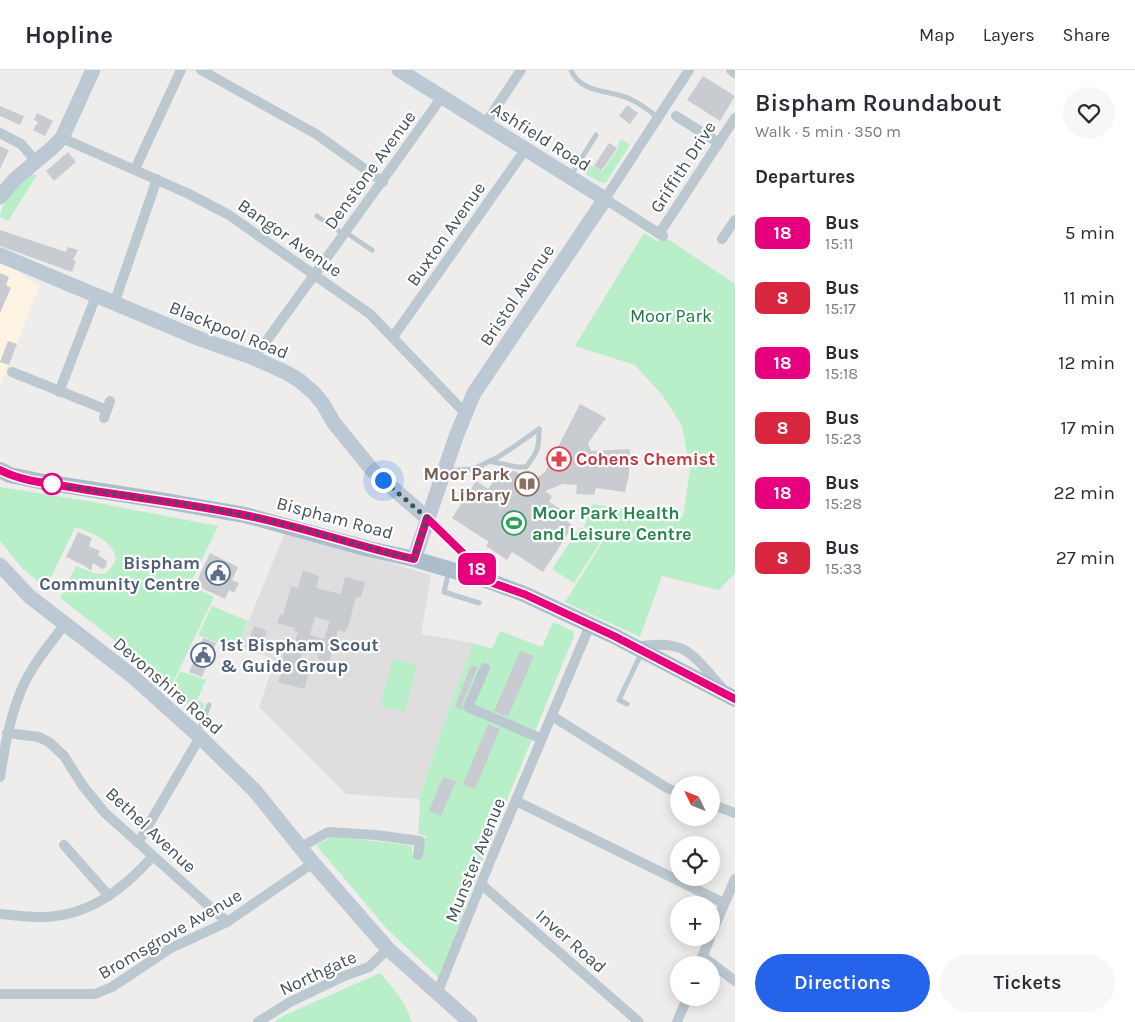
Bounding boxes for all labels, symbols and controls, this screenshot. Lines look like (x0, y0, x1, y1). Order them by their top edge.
text: Hopline (25, 21, 113, 49)
text: Map (919, 24, 955, 46)
text: Layers (983, 24, 1035, 46)
text: Share (1063, 24, 1110, 46)
button: heart (1063, 87, 1115, 139)
text: Bispham Roundabout (755, 89, 1002, 117)
street label: Ashfield Road (487, 98, 595, 176)
street label: Denstone Avenue (319, 106, 421, 234)
street label: Griffith Drive (645, 117, 721, 217)
text: Walk · 5 min · 350 m (755, 122, 901, 141)
text: Departures (755, 166, 855, 188)
street label: Buxton Avenue (402, 178, 490, 290)
street label: Bangor Avenue (234, 194, 346, 282)
text: Bus (825, 212, 859, 234)
text: 18 (773, 222, 792, 244)
text: 5 min (1065, 222, 1115, 244)
text: 15:11 (825, 234, 854, 253)
street label: Bristol Avenue (475, 240, 559, 350)
text: Bus (825, 277, 859, 299)
text: 8 (777, 287, 788, 309)
text: 11 min (1063, 287, 1115, 309)
street label: Blackpool Road (166, 296, 292, 364)
text: 15:17 (825, 299, 856, 318)
park label: Moor Park (630, 305, 712, 327)
text: Bus (825, 342, 859, 364)
text: 18 (773, 352, 792, 374)
text: 12 min (1058, 352, 1115, 374)
text: 15:18 (825, 364, 858, 383)
text: Bus (825, 407, 859, 429)
text: 8 (777, 417, 788, 439)
text: 17 min (1060, 417, 1115, 439)
text: 15:23 (825, 429, 862, 448)
pharmacy icon: Cohens Chemist (546, 446, 572, 472)
place label: Cohens Chemist (576, 448, 715, 470)
place label: Moor Park Library (424, 463, 510, 506)
your location (371, 468, 396, 493)
library icon: Moor Park Library (514, 471, 540, 497)
text: Bus (825, 472, 859, 494)
unlabelled marker (41, 473, 63, 495)
text: 18 (773, 482, 792, 504)
text: 22 min (1054, 482, 1115, 504)
street label: Bispham Road (274, 492, 396, 544)
text: 15:28 (825, 494, 862, 513)
place label: Moor Park Health and Leisure Centre (532, 502, 692, 545)
sports icon: Moor Park Health and Leisure Centre (501, 510, 527, 536)
text: Bus (825, 537, 859, 559)
text: 8 (777, 547, 788, 569)
text: 27 min (1056, 547, 1115, 569)
place label: Bispham Community Centre (39, 552, 200, 595)
line badge: 18 (454, 553, 500, 585)
text: 18 (468, 558, 486, 580)
text: 15:33 (825, 559, 862, 578)
public building icon: Bispham Community Centre (205, 560, 231, 586)
street label: Devonshire Road (109, 632, 227, 740)
place label: 1st Bispham Scout & Guide Group (220, 634, 379, 677)
public building icon: 1st Bispham Scout & Guide Group (190, 642, 216, 668)
north arrow (670, 776, 720, 826)
map controls (670, 776, 720, 1006)
street label: Bethel Avenue (101, 782, 201, 878)
street label: Munster Avenue (440, 794, 510, 926)
button: locate (670, 836, 720, 886)
street label: Bromsgrove Avenue (94, 884, 246, 984)
button: + (670, 896, 720, 946)
street label: Inver Road (531, 904, 611, 978)
street label: Northgate (276, 946, 360, 1000)
button: Directions (755, 954, 930, 1012)
button: Tickets (940, 954, 1115, 1012)
button: − (670, 956, 720, 1006)

